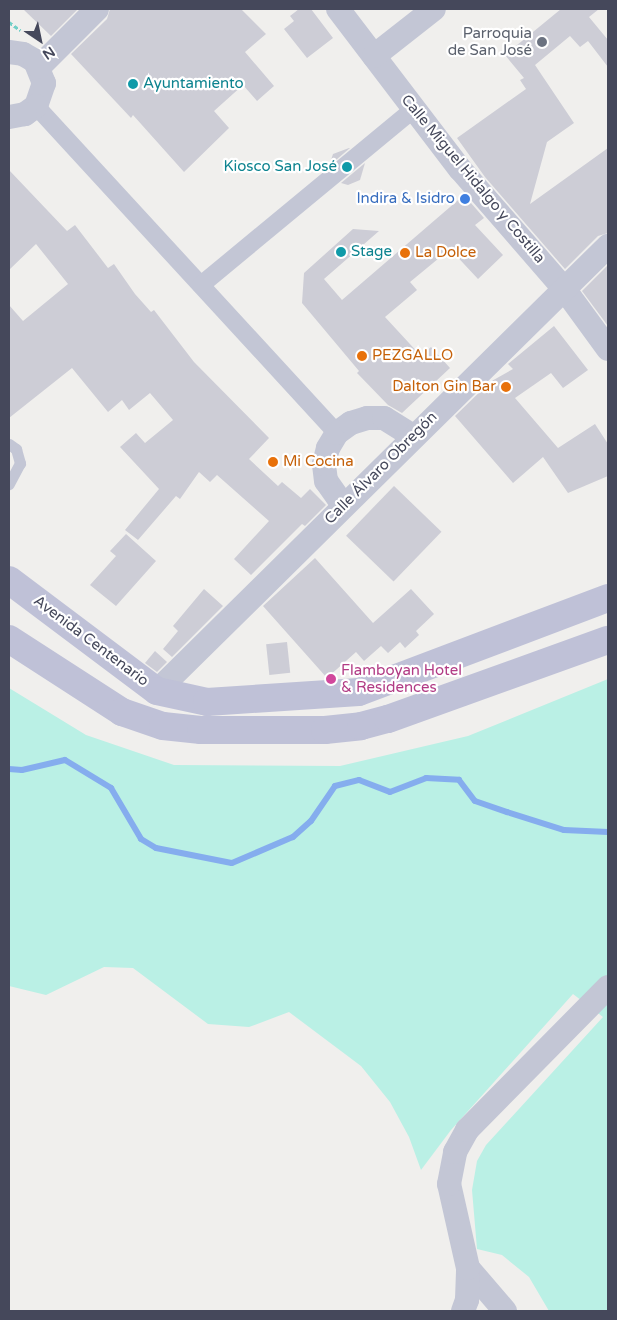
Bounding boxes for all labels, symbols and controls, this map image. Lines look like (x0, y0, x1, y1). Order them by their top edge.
north arrow (15, 15, 65, 65)
place label: Parroquia de San José (448, 24, 532, 59)
marker: Parroquia de San José (536, 36, 548, 48)
text: N (39, 43, 58, 63)
place label: Ayuntamiento (143, 75, 244, 93)
marker: Ayuntamiento (127, 78, 139, 90)
street label: Calle Miguel Hidalgo y Costilla (397, 91, 549, 267)
place label: Kiosco San José (223, 158, 337, 176)
marker: Kiosco San José (341, 161, 353, 173)
place label: Indira & Isidro (356, 190, 455, 208)
marker: Indira & Isidro (459, 193, 471, 205)
place label: Stage (351, 243, 392, 261)
place label: La Dolce (415, 244, 476, 262)
marker: Stage (335, 246, 347, 258)
marker: La Dolce (399, 247, 411, 259)
place label: PEZGALLO (372, 347, 453, 365)
marker: PEZGALLO (356, 350, 368, 362)
place label: Dalton Gin Bar (392, 378, 496, 396)
marker: Dalton Gin Bar (500, 381, 512, 393)
street label: Calle Álvaro Obregón (321, 408, 441, 528)
place label: Mi Cocina (283, 453, 354, 471)
marker: Mi Cocina (267, 456, 279, 468)
street label: Avenida Centenario (30, 592, 152, 690)
place label: Flamboyan Hotel & Residences (341, 661, 462, 696)
marker: Flamboyan Hotel & Residences (325, 673, 337, 685)

